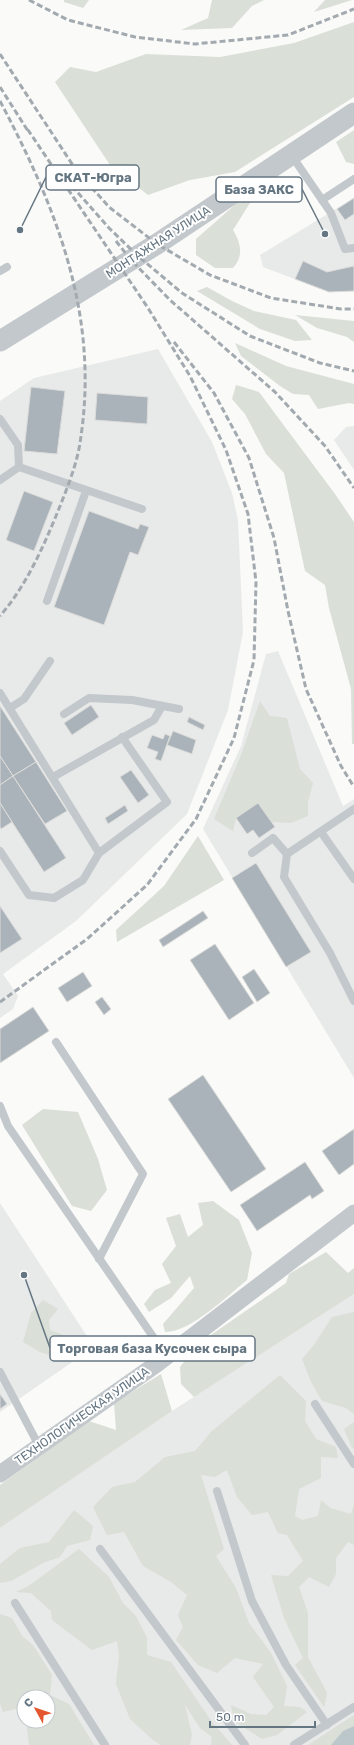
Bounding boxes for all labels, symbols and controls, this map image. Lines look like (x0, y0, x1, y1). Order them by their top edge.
callout: СКАТ-Югра (46, 165, 139, 190)
text: СКАТ-Югра (54, 170, 132, 185)
callout: База ЗАКС (216, 177, 302, 202)
text: База ЗАКС (224, 182, 294, 197)
street label: МОНТАЖНАЯ УЛИЦА (103, 203, 213, 281)
callout: Торговая база Кусочек сыра (50, 1336, 255, 1361)
text: Торговая база Кусочек сыра (57, 1341, 247, 1356)
street label: ТЕХНОЛОГИЧЕСКАЯ УЛИЦА (12, 1364, 152, 1468)
north arrow (16, 1689, 56, 1729)
text: С (21, 1696, 36, 1710)
scale bar (210, 1703, 315, 1729)
text: 50 m (216, 1710, 244, 1724)

